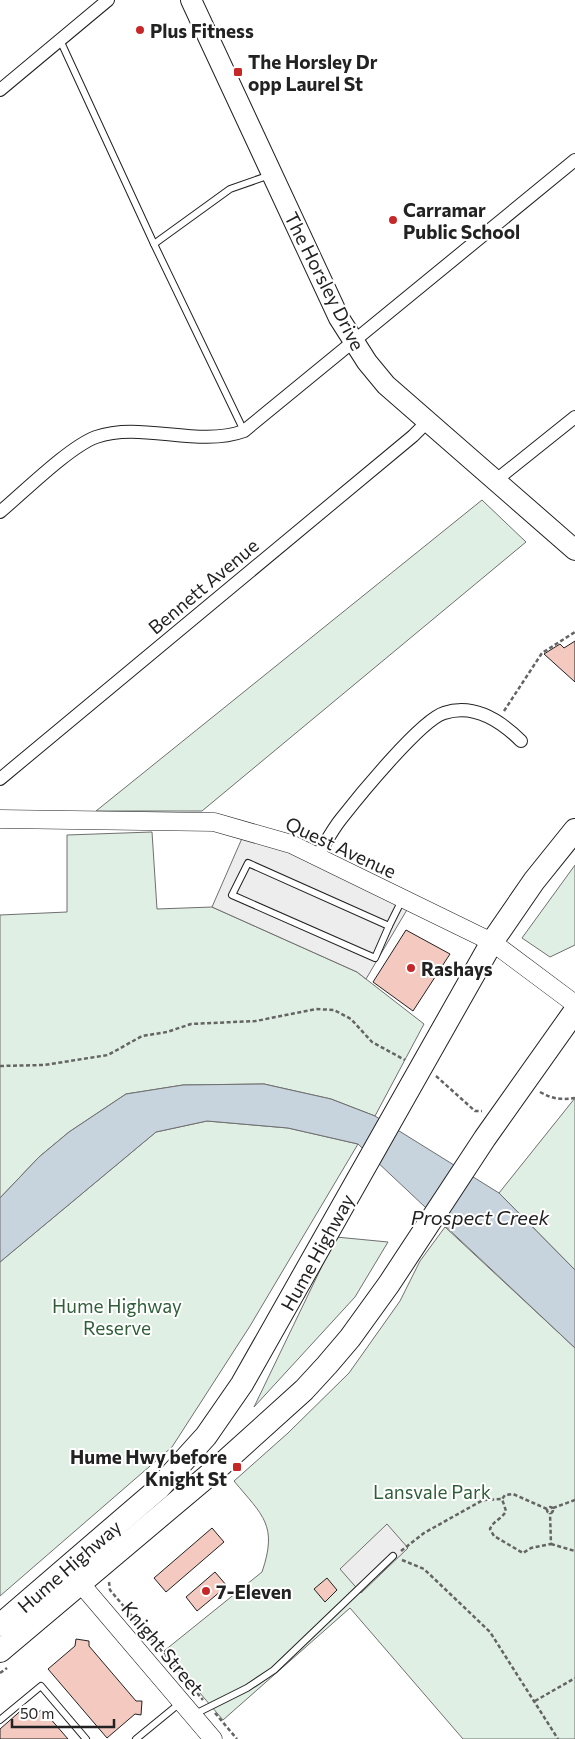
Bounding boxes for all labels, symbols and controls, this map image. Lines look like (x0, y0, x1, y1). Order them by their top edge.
place label: Plus Fitness (150, 19, 254, 42)
marker: Plus Fitness (134, 24, 146, 36)
place label: The Horsley Dr opp Laurel St (248, 50, 378, 95)
marker: The Horsley Dr opp Laurel St (232, 66, 244, 78)
place label: Carramar Public School (403, 198, 520, 243)
street label: The Horsley Drive (280, 208, 370, 354)
marker: Carramar Public School (387, 214, 399, 226)
street label: Bennett Avenue (143, 533, 263, 639)
street label: Quest Avenue (282, 811, 400, 883)
place label: Rashays (421, 957, 493, 980)
marker: Rashays (405, 962, 417, 974)
street label: Hume Highway (275, 1190, 359, 1314)
water label: Prospect Creek (411, 1205, 550, 1229)
park label: Hume Highway Reserve (52, 1294, 182, 1339)
place label: Hume Hwy before Knight St (70, 1445, 227, 1490)
marker: Hume Hwy before Knight St (231, 1461, 243, 1473)
park label: Lansvale Park (373, 1480, 491, 1503)
street label: Hume Highway (12, 1515, 126, 1617)
place label: 7-Eleven (216, 1580, 292, 1603)
marker: 7-Eleven (200, 1585, 212, 1597)
street label: Knight Street (117, 1597, 209, 1700)
scale bar (12, 1696, 115, 1728)
text: 50 m (20, 1704, 54, 1722)

